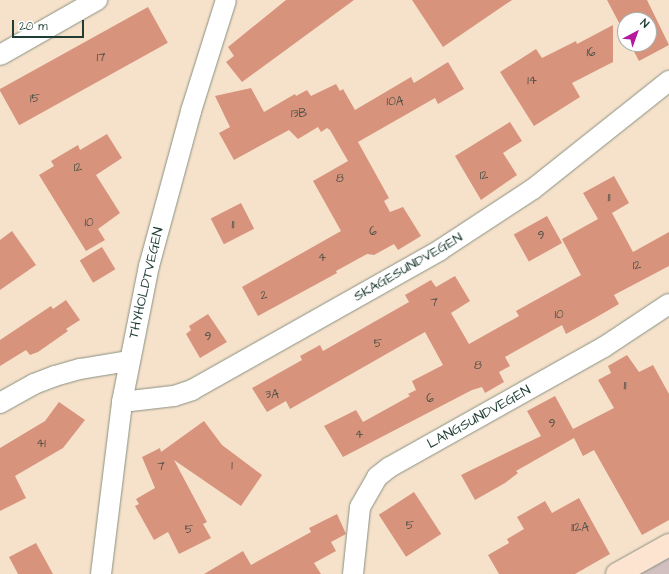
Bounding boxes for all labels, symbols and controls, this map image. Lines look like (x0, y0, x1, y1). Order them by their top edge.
scale bar (14, 12, 86, 38)
north arrow (617, 12, 657, 52)
text: N (637, 15, 652, 31)
text: 20 m (19, 18, 48, 35)
house number: 16 (586, 46, 596, 60)
house number: 17 (97, 51, 105, 65)
house number: 14 (527, 74, 537, 88)
house number: 15 (30, 92, 40, 106)
house number: 10A (387, 95, 403, 109)
house number: 13B (291, 107, 307, 121)
house number: 12 (74, 161, 82, 175)
house number: 12 (480, 169, 488, 183)
house number: 8 (336, 172, 344, 186)
house number: 11 (607, 191, 611, 205)
house number: 10 (84, 216, 94, 230)
house number: 11 (231, 218, 235, 232)
house number: 6 (369, 225, 377, 239)
street label: THYHOLDTVEGEN (125, 226, 167, 340)
street label: SKAGESUNDVEGEN (351, 229, 465, 305)
house number: 9 (538, 229, 544, 243)
house number: 4 (318, 251, 326, 265)
house number: 12 (633, 259, 641, 273)
house number: 2 (261, 289, 267, 303)
house number: 7 (430, 296, 438, 310)
house number: 10 (554, 308, 564, 322)
house number: 9 (205, 330, 211, 344)
house number: 5 (374, 337, 382, 351)
house number: 8 (474, 359, 482, 373)
house number: 11 (623, 379, 627, 393)
street label: LANGSUNDVEGEN (424, 382, 534, 452)
house number: 3A (265, 388, 279, 402)
house number: 6 (426, 392, 434, 406)
house number: 9 (549, 417, 555, 431)
house number: 4 (355, 428, 363, 442)
house number: 41 (36, 437, 46, 451)
house number: 1 (231, 459, 233, 473)
house number: 7 (157, 460, 165, 474)
house number: 5 (406, 519, 414, 533)
house number: 112A (571, 521, 589, 535)
house number: 5 (185, 523, 193, 537)

